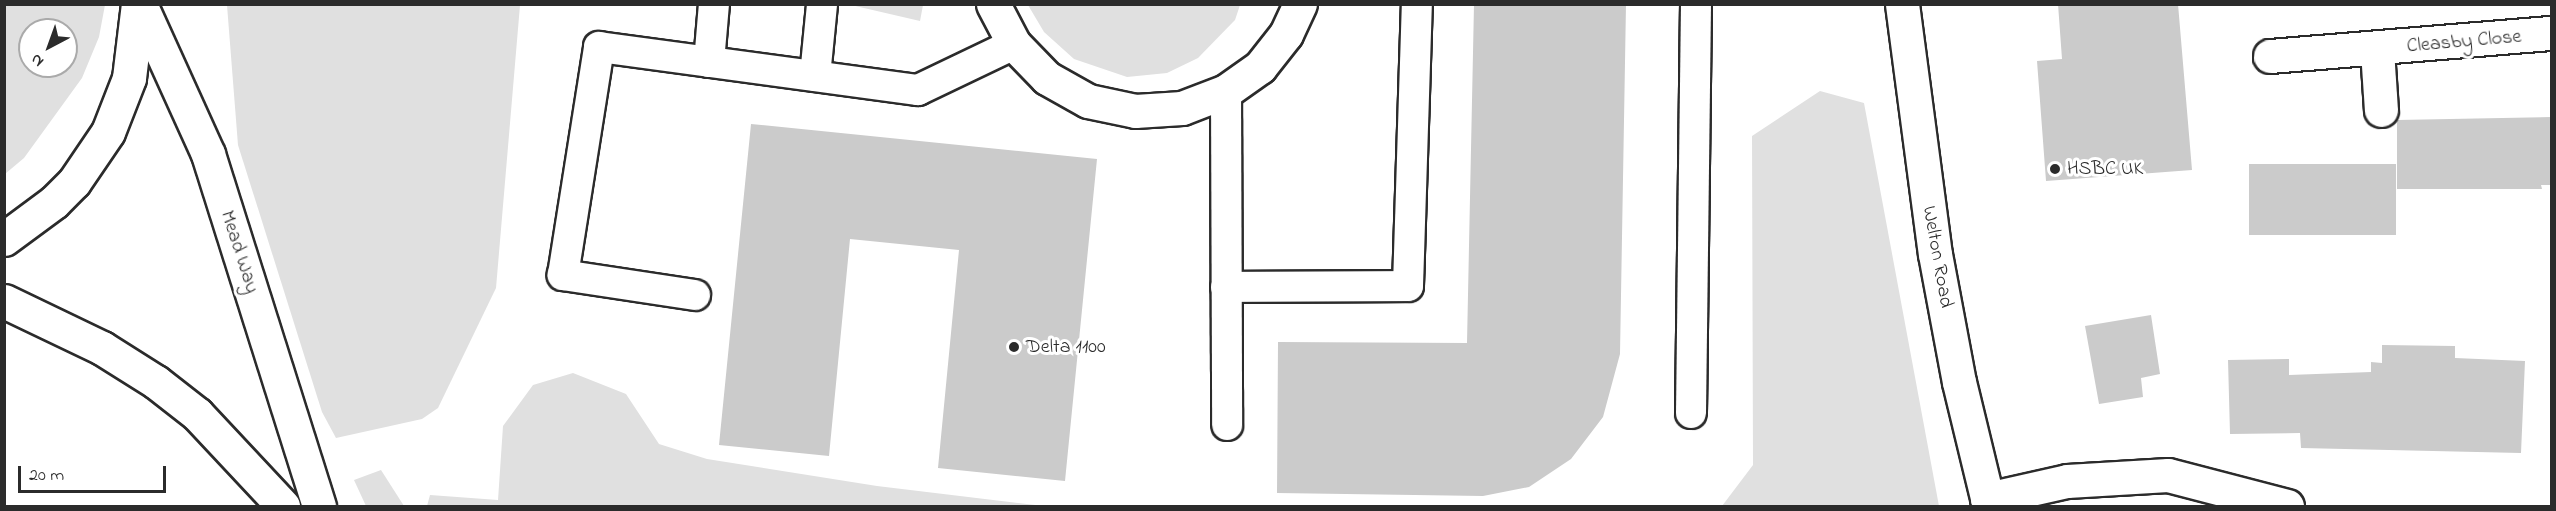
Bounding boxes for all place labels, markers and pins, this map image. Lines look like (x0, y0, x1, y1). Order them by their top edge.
place label: HSBC UK (2067, 157, 2143, 181)
marker: HSBC UK (2048, 162, 2062, 176)
place label: Delta 1100 (1026, 335, 1106, 359)
marker: Delta 1100 (1007, 340, 1021, 354)

